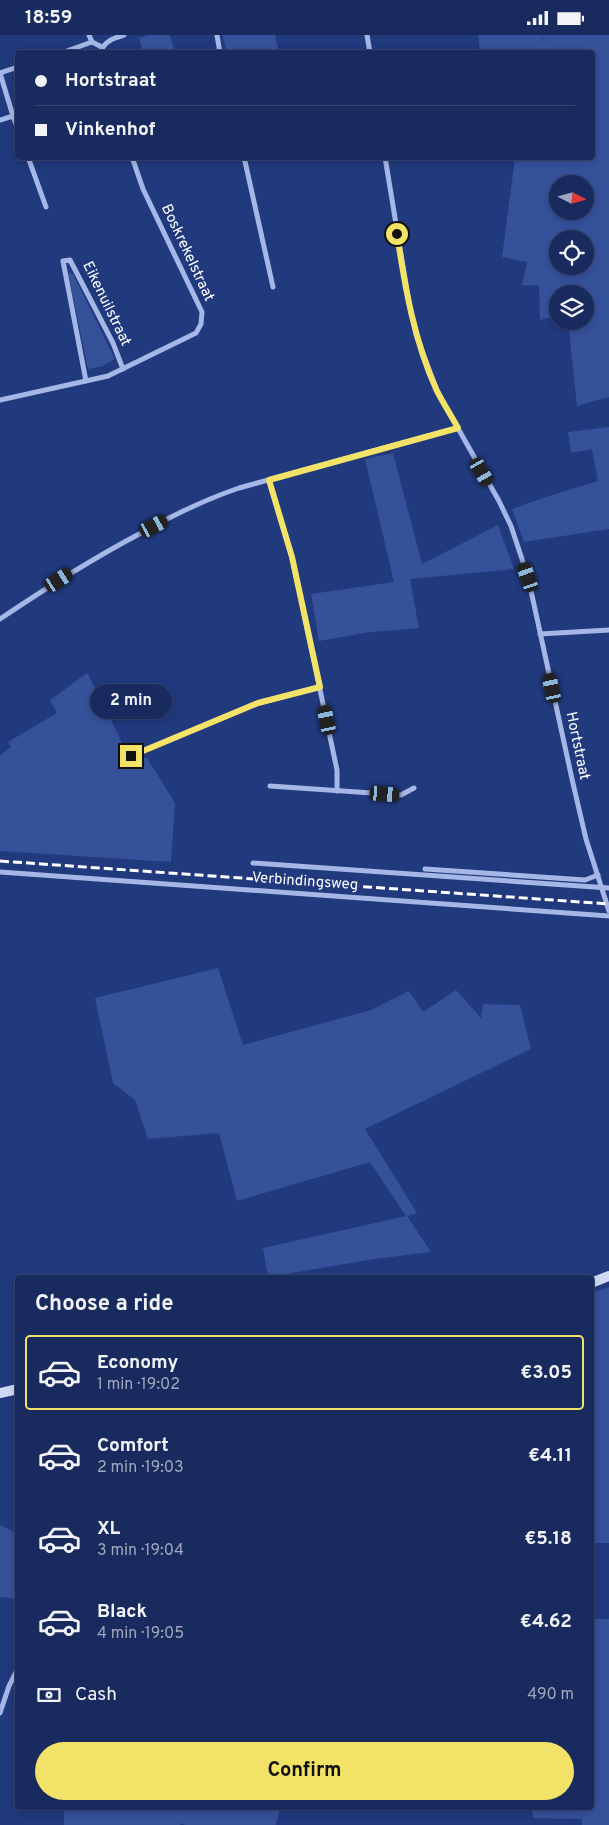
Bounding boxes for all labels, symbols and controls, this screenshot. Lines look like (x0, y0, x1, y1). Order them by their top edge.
text: 18:59 (25, 6, 72, 30)
text: Hortstraat (65, 69, 156, 93)
text: Vinkenhof (65, 118, 155, 142)
north arrow (549, 175, 594, 220)
map controls (549, 175, 594, 330)
street label: Boskrekelstraat (156, 201, 218, 305)
route start (386, 223, 408, 245)
button: locate (549, 230, 594, 275)
street label: Eikenuilstraat (77, 259, 135, 349)
button: layers (549, 285, 594, 330)
car (468, 455, 495, 489)
car (137, 512, 170, 540)
car (516, 560, 539, 594)
car (42, 566, 75, 594)
car (541, 672, 562, 704)
callout: 2 min (90, 683, 172, 719)
text: 2 min (110, 691, 152, 711)
car (316, 704, 337, 736)
street label: Hortstraat (561, 710, 593, 782)
route end (120, 745, 142, 767)
car (369, 785, 400, 803)
street label: Verbindingsweg (251, 869, 359, 895)
text: Choose a ride (35, 1291, 173, 1318)
icon: car (37, 1350, 82, 1395)
text: Economy (97, 1351, 178, 1375)
text: €3.05 (520, 1361, 572, 1385)
text: 1 min · 19:02 (97, 1375, 180, 1395)
icon: car (37, 1433, 82, 1478)
text: Comfort (97, 1434, 169, 1458)
text: €4.11 (528, 1444, 572, 1468)
text: 2 min · 19:03 (97, 1458, 184, 1478)
icon: car (37, 1516, 82, 1561)
text: XL (97, 1517, 120, 1541)
text: €5.18 (524, 1527, 572, 1551)
text: 3 min · 19:04 (97, 1541, 184, 1561)
icon: car (37, 1599, 82, 1644)
text: Black (97, 1600, 147, 1624)
text: €4.62 (520, 1610, 572, 1634)
text: 4 min · 19:05 (97, 1624, 184, 1644)
icon: cash (35, 1681, 63, 1709)
text: Cash (75, 1683, 117, 1707)
text: 490 m (527, 1685, 574, 1705)
button: Confirm (35, 1742, 574, 1800)

